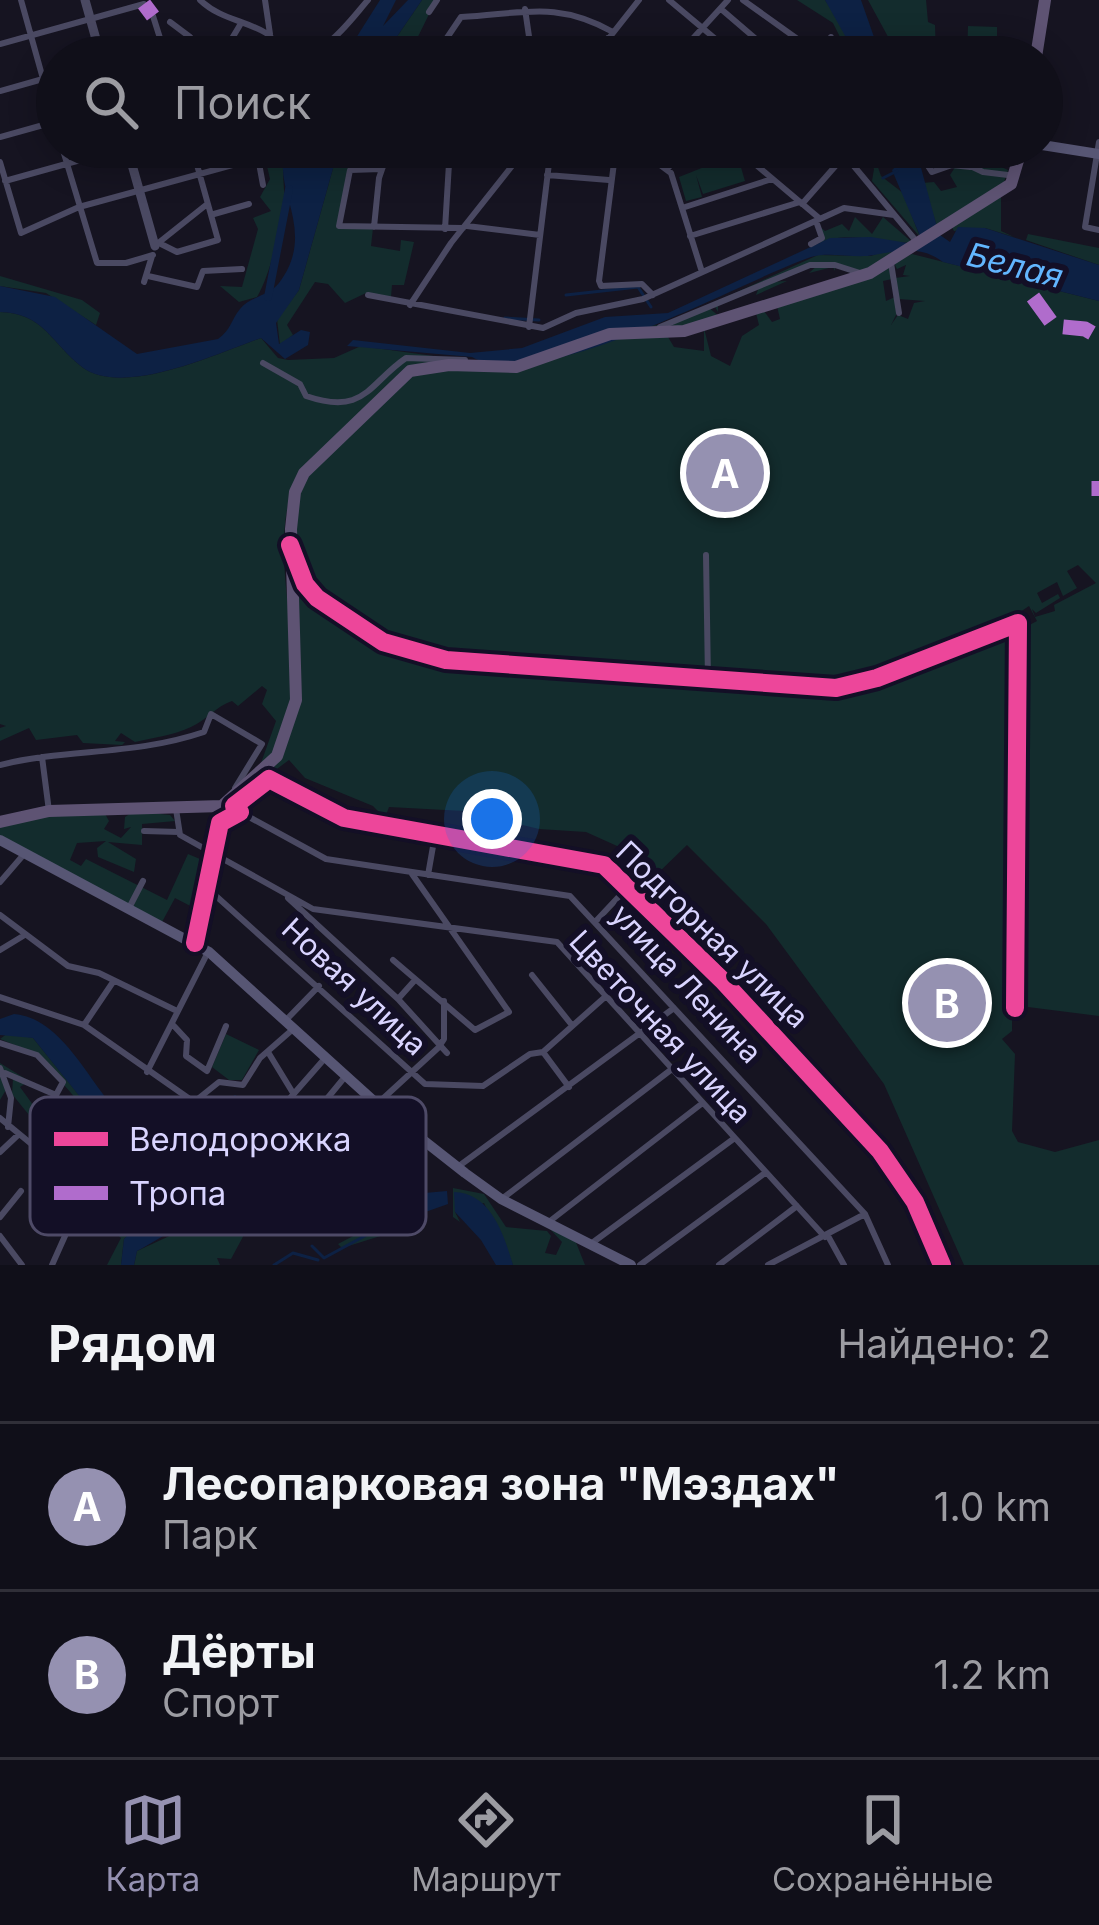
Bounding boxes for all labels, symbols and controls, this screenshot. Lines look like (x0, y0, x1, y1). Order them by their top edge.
search box (36, 36, 1063, 168)
icon: search (78, 69, 144, 135)
text: Поиск (174, 75, 311, 130)
water label: Белая (963, 234, 1067, 296)
pin: A (686, 428, 764, 518)
your location (462, 789, 522, 849)
street label: Подгорная улица (609, 833, 816, 1035)
street label: улица Ленина (604, 897, 769, 1070)
street label: Новая улица (275, 910, 434, 1062)
street label: Цветочная улица (562, 923, 759, 1130)
pin: B (908, 958, 986, 1048)
legend (30, 1097, 426, 1235)
text: Велодорожка (129, 1119, 352, 1159)
text: Тропа (129, 1173, 226, 1213)
text: Рядом (48, 1313, 217, 1374)
text: Найдено: 2 (837, 1320, 1051, 1367)
text: Лесопарковая зона "Мэздах" (162, 1456, 840, 1511)
text: A (72, 1483, 102, 1530)
text: 1.0 km (934, 1483, 1051, 1530)
text: Парк (162, 1511, 258, 1558)
text: Дёрты (162, 1624, 316, 1679)
text: B (74, 1651, 100, 1698)
text: 1.2 km (934, 1651, 1051, 1698)
text: Спорт (162, 1679, 279, 1726)
tab: Карта (105, 1787, 200, 1899)
tab: Маршрут (411, 1787, 561, 1899)
tab: Сохранённые (772, 1787, 993, 1899)

